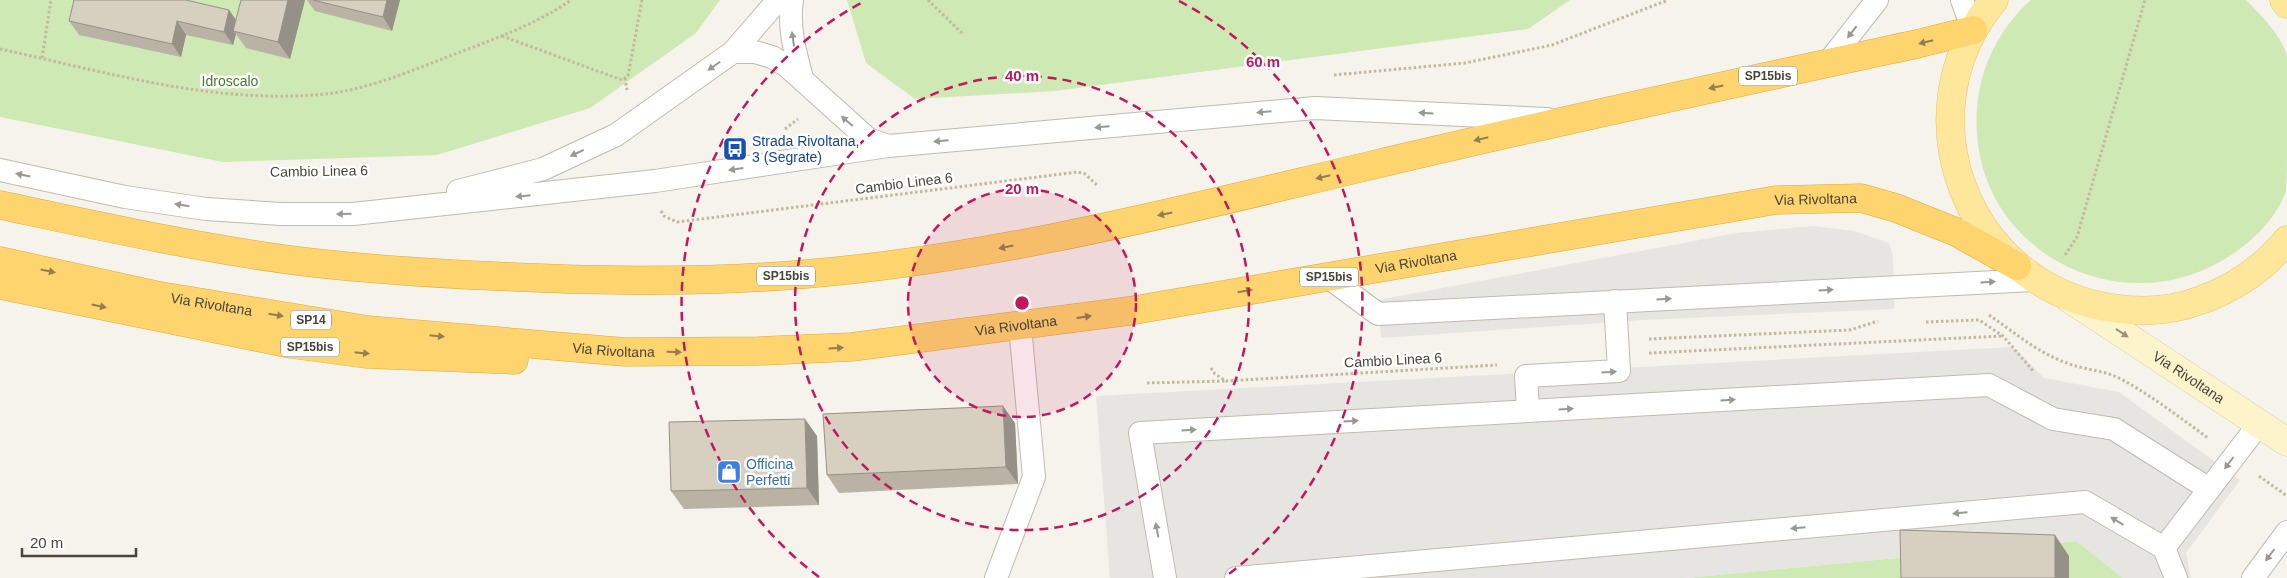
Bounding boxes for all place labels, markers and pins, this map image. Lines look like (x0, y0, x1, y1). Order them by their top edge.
place label: Strada Rivoltana, 3 (Segrate) (752, 133, 859, 165)
bus stop icon: Strada Rivoltana, 3 (Segrate) (722, 136, 748, 162)
centre of rings (1013, 294, 1031, 312)
place label: Officina Perfetti (746, 456, 793, 488)
shop icon: Officina Perfetti (716, 459, 742, 485)

